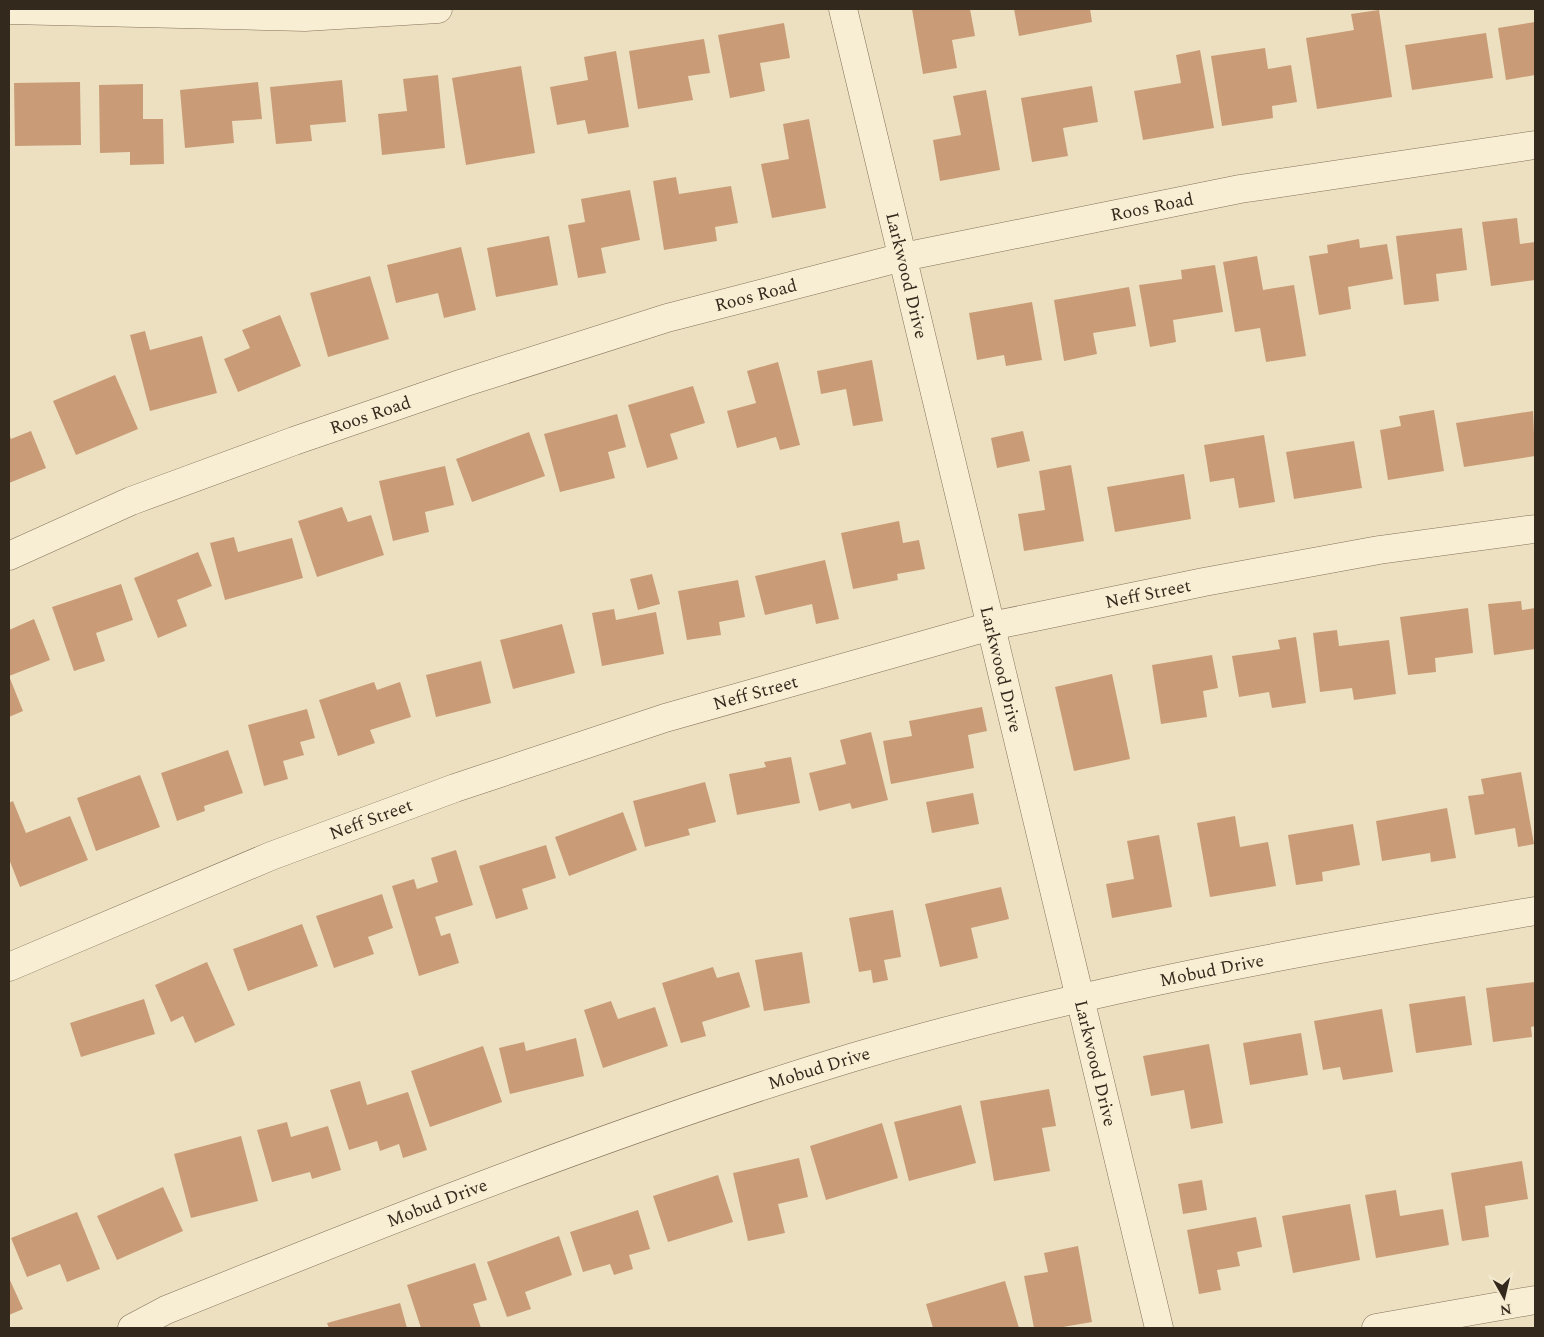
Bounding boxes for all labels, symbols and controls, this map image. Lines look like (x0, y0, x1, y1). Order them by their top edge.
street label: Roos Road (1108, 186, 1196, 229)
street label: Larkwood Drive (878, 210, 935, 342)
street label: Roos Road (712, 272, 800, 319)
street label: Roos Road (326, 389, 415, 442)
street label: Neff Street (1103, 572, 1193, 616)
street label: Larkwood Drive (973, 603, 1029, 735)
street label: Neff Street (710, 668, 801, 718)
street label: Neff Street (325, 792, 417, 847)
street label: Mobud Drive (1157, 947, 1266, 994)
street label: Larkwood Drive (1067, 997, 1123, 1129)
street label: Mobud Drive (764, 1040, 873, 1097)
street label: Mobud Drive (383, 1172, 491, 1235)
north arrow (1479, 1272, 1529, 1322)
text: N (1499, 1298, 1513, 1321)

